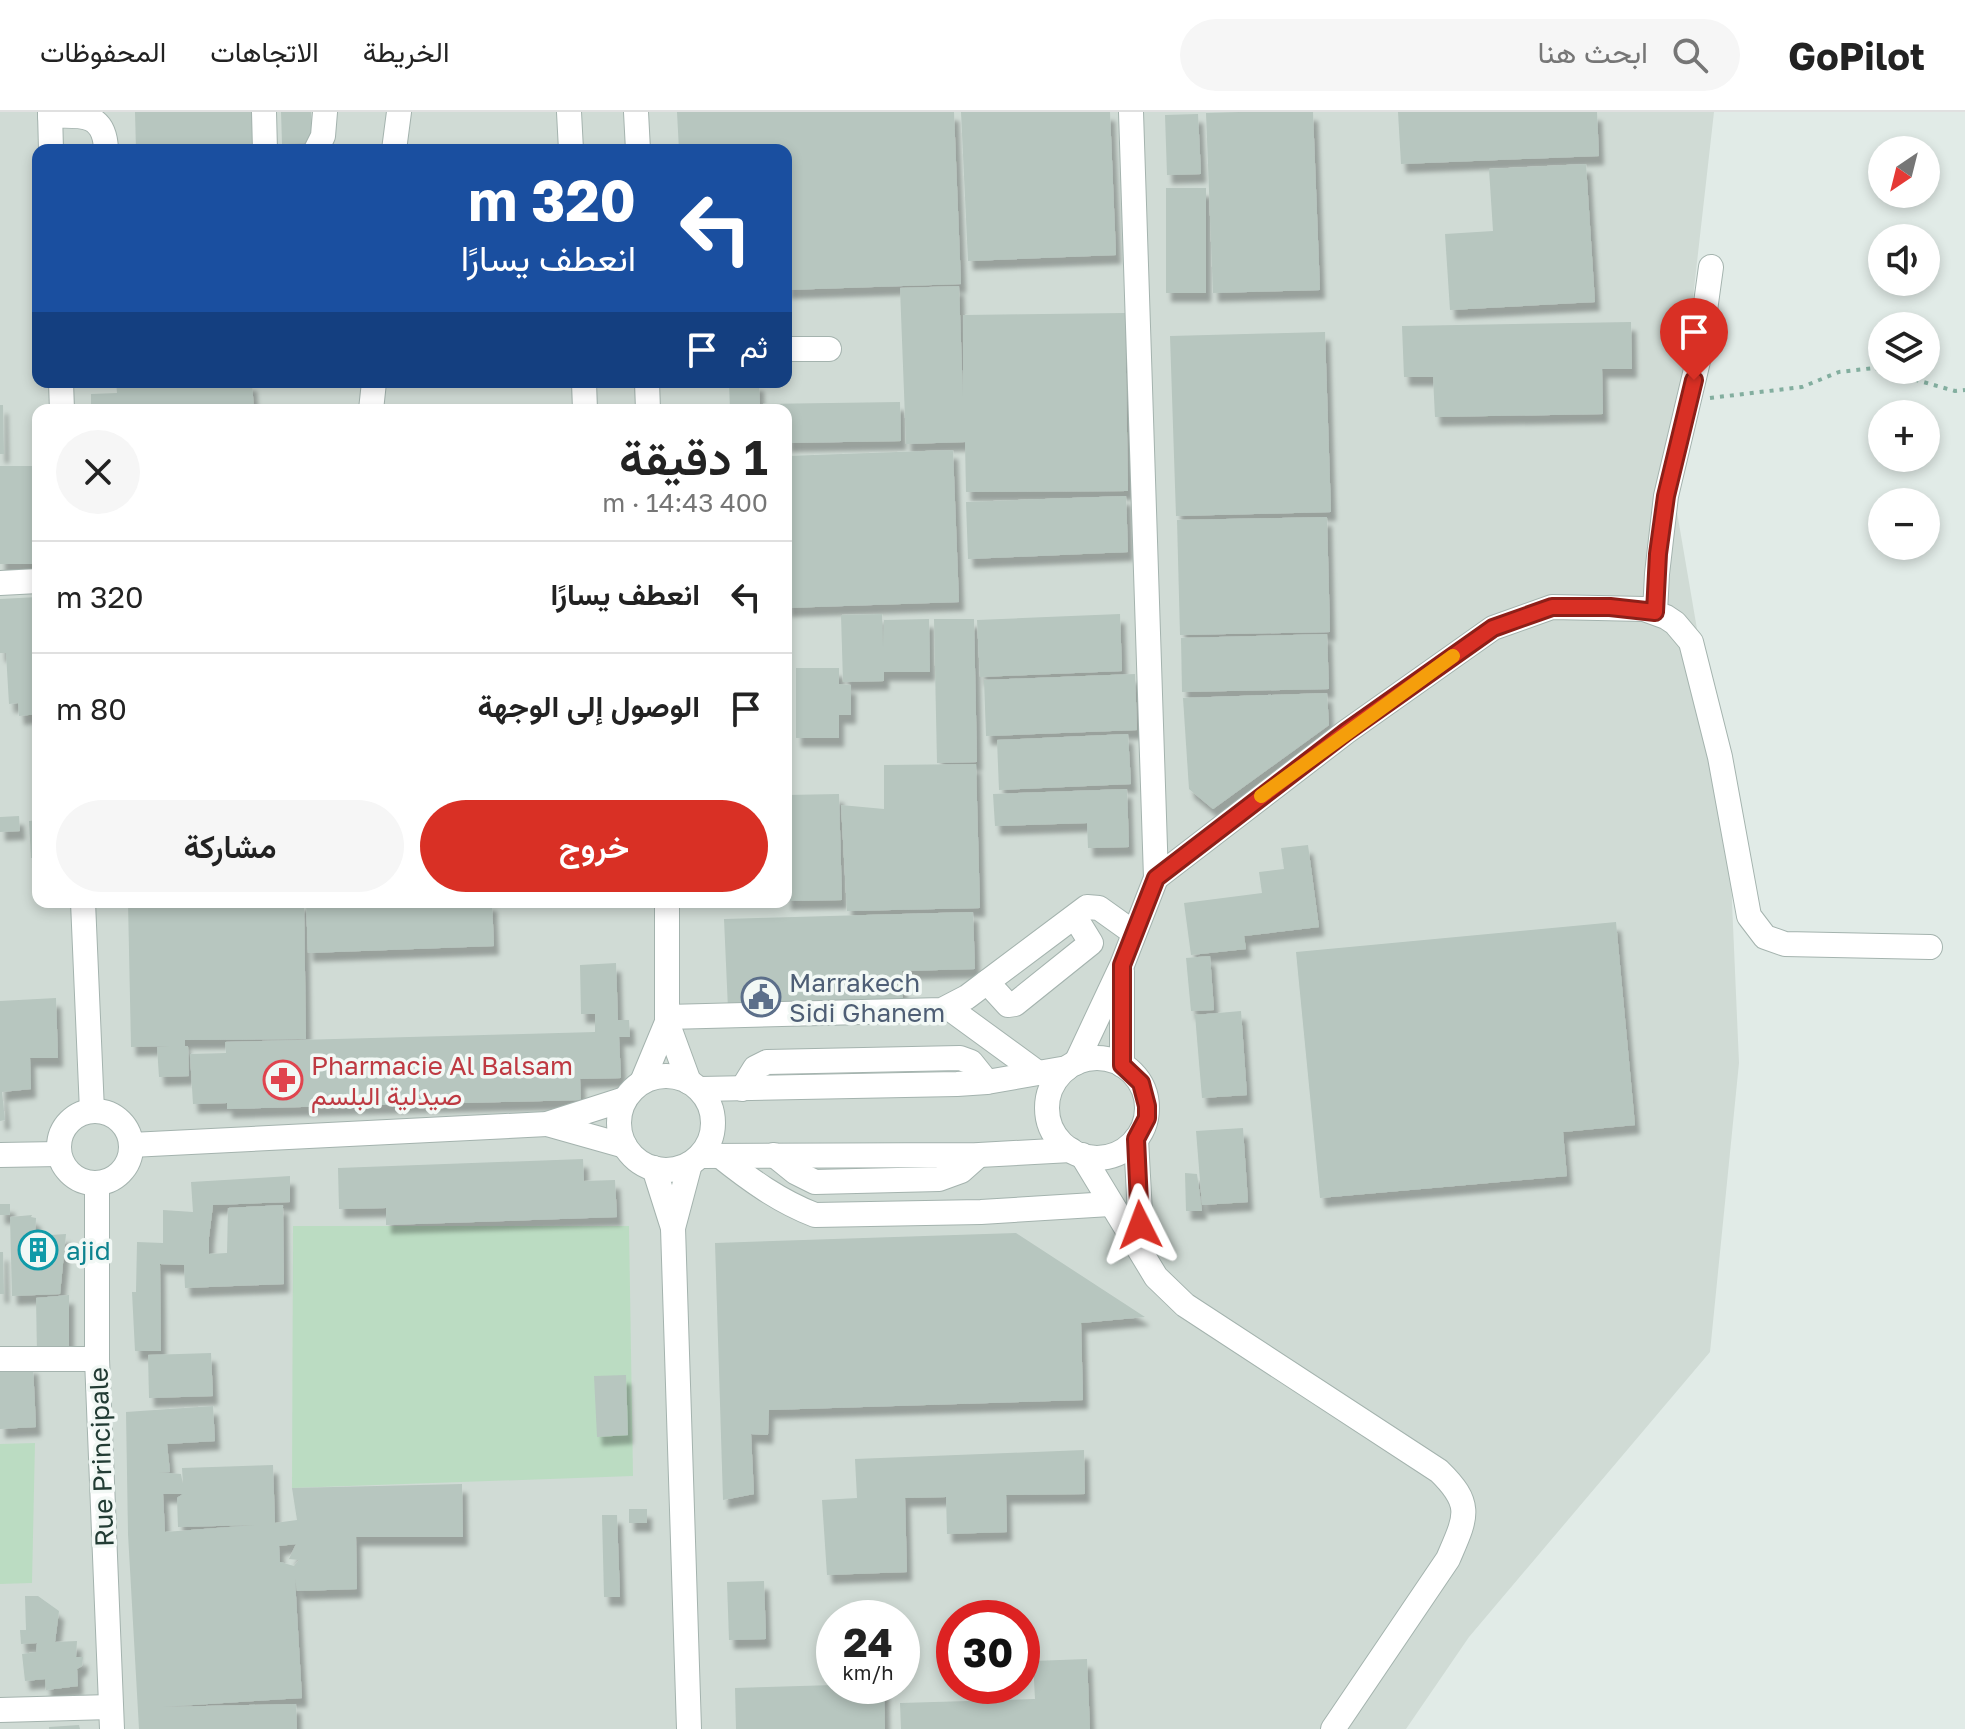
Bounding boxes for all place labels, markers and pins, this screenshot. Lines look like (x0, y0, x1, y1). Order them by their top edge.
pin (1660, 298, 1728, 380)
place label: Marrakech Sidi Ghanem (789, 967, 945, 1028)
public building icon: Marrakech Sidi Ghanem (740, 976, 782, 1018)
place label: Pharmacie Al Balsam صيدلية البلسم (311, 1050, 573, 1113)
pharmacy icon: Pharmacie Al Balsam صيدلية البلسم (262, 1059, 304, 1101)
building icon: ajid (17, 1229, 59, 1271)
place label: ajid (66, 1235, 111, 1266)

